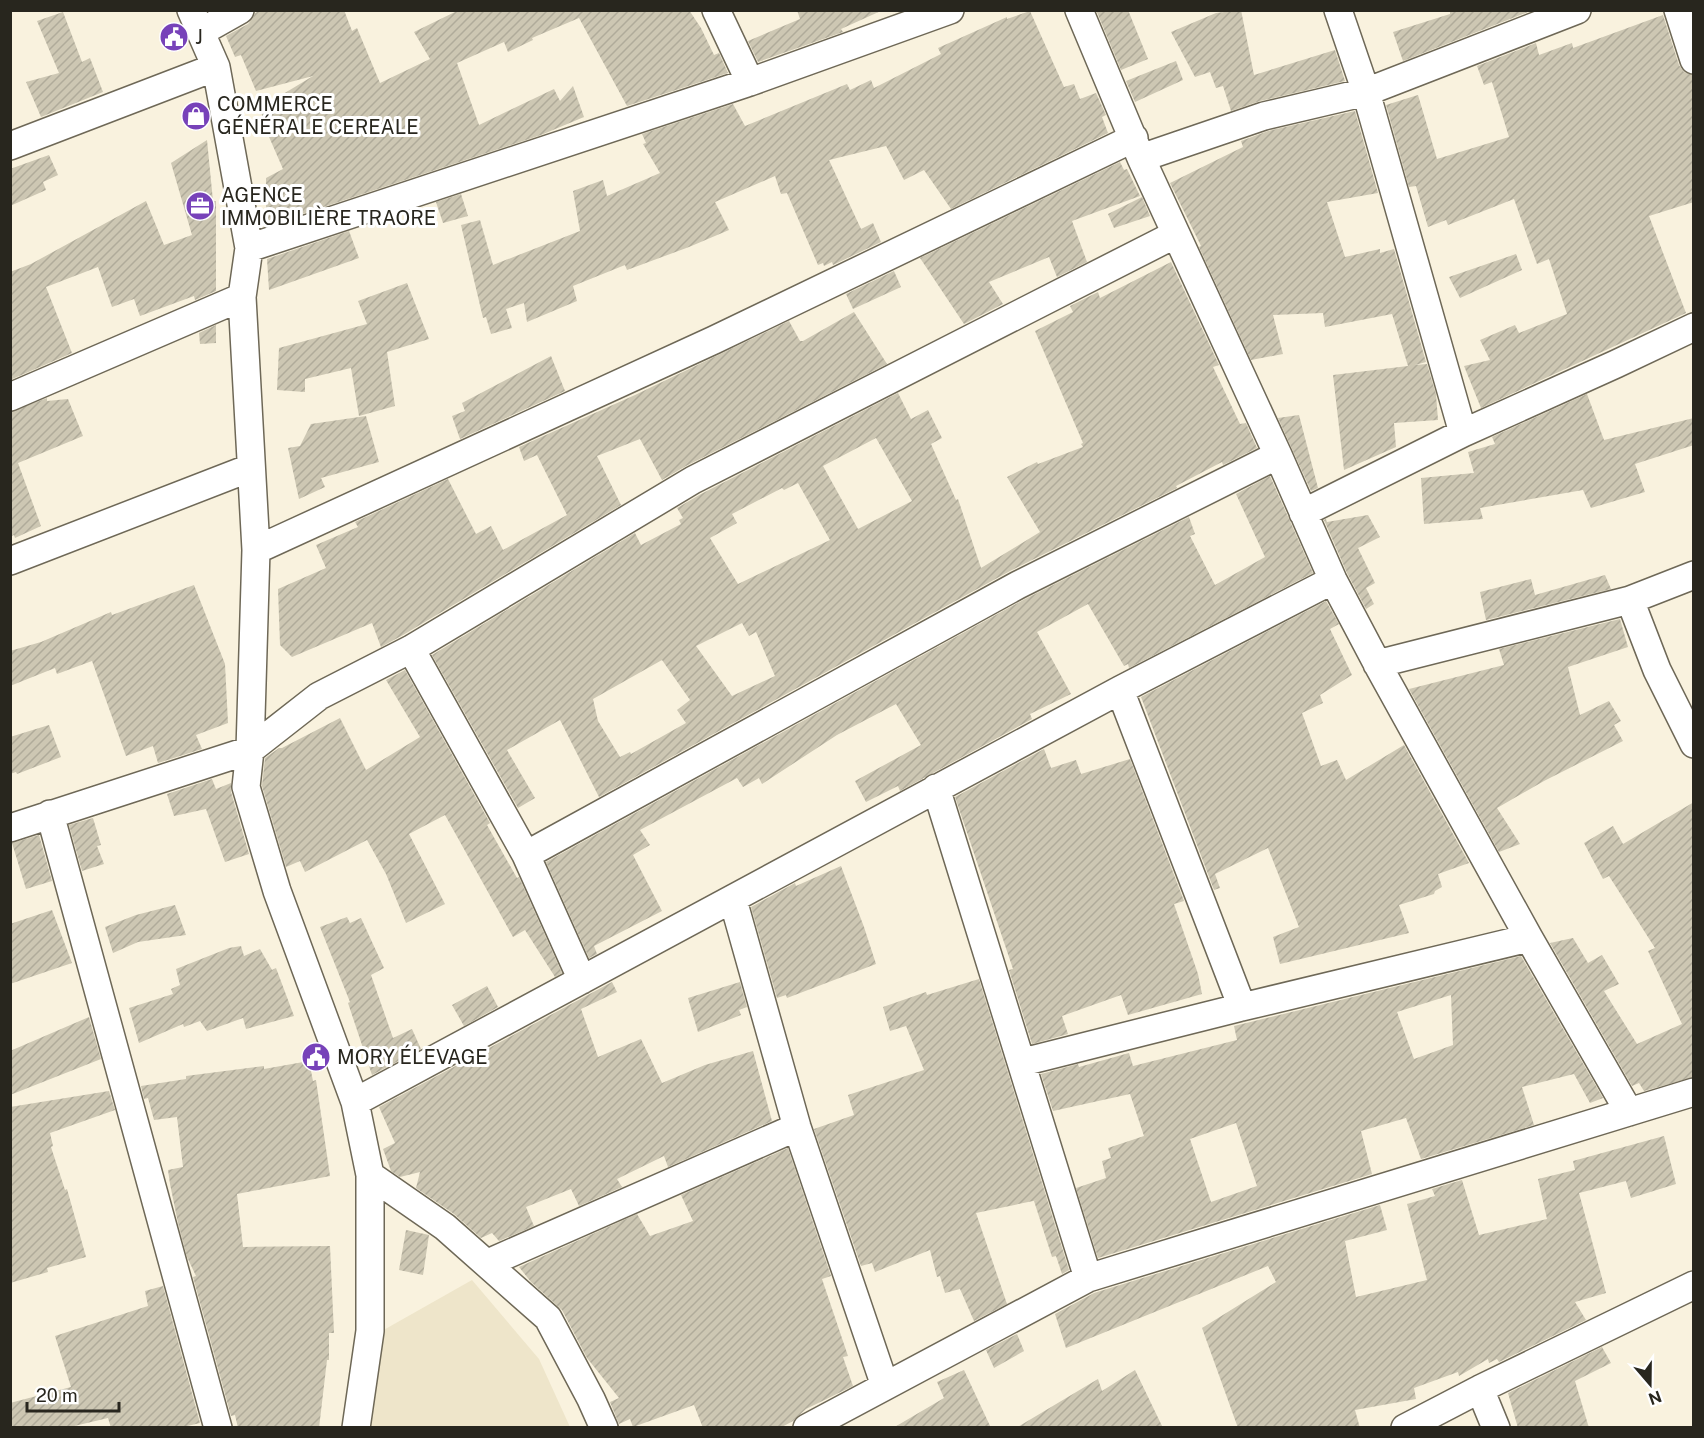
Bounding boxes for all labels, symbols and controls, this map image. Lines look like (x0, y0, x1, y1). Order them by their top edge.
public building icon: J (158, 21, 190, 53)
place label: J (195, 25, 203, 49)
place label: COMMERCE GÉNÉRALE CEREALE (217, 92, 419, 139)
shop icon: COMMERCE GÉNÉRALE CEREALE (180, 100, 212, 132)
place label: AGENCE IMMOBILIÈRE TRAORE (221, 183, 436, 230)
office icon: AGENCE IMMOBILIÈRE TRAORE (184, 190, 216, 222)
public building icon: MORY ÉLEVAGE (300, 1041, 332, 1073)
place label: MORY ÉLEVAGE (337, 1044, 488, 1069)
north arrow (1620, 1354, 1680, 1414)
scale bar (27, 1375, 118, 1413)
text: 20 m (36, 1385, 78, 1406)
text: N (1646, 1387, 1664, 1409)

